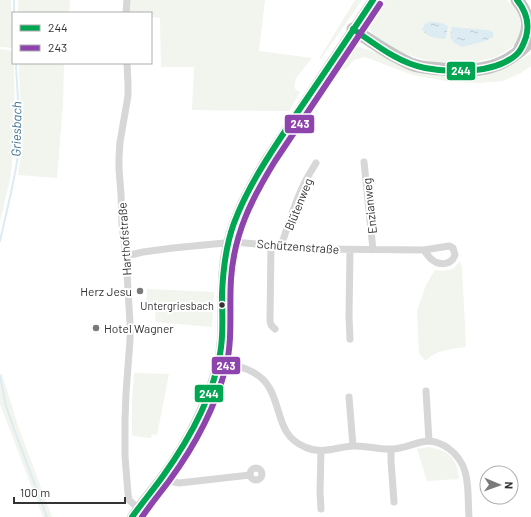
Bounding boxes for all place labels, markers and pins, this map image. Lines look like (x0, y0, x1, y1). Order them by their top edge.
place label: Herz Jesu (80, 284, 132, 298)
marker: Herz Jesu (135, 286, 145, 296)
place label: Untergriesbach (140, 299, 214, 312)
marker: Untergriesbach (217, 300, 227, 310)
place label: Hotel Wagner (104, 321, 174, 335)
marker: Hotel Wagner (91, 323, 101, 333)

